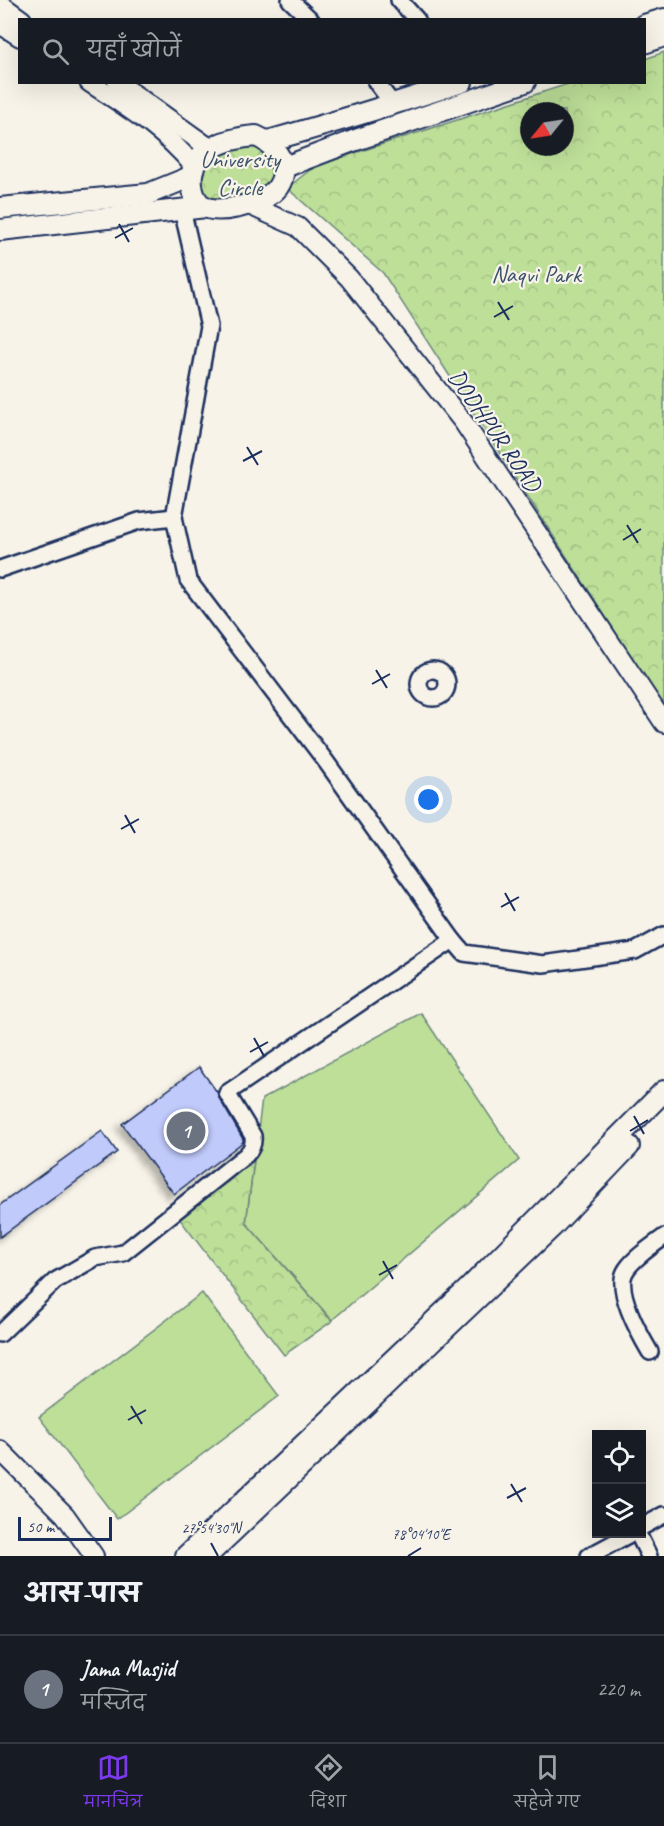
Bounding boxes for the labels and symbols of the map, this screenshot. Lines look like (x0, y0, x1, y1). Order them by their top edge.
north arrow (520, 102, 574, 156)
park label: University Circle (200, 144, 282, 202)
park label: Naqvi Park (491, 259, 583, 289)
street label: DODHPUR ROAD (442, 363, 549, 499)
your location (414, 785, 443, 814)
pin: 1 (166, 1108, 206, 1154)
scale bar (18, 1514, 112, 1542)
text: 27°54'30"N (181, 1519, 244, 1538)
text: 78°04'10"E (392, 1525, 452, 1544)

